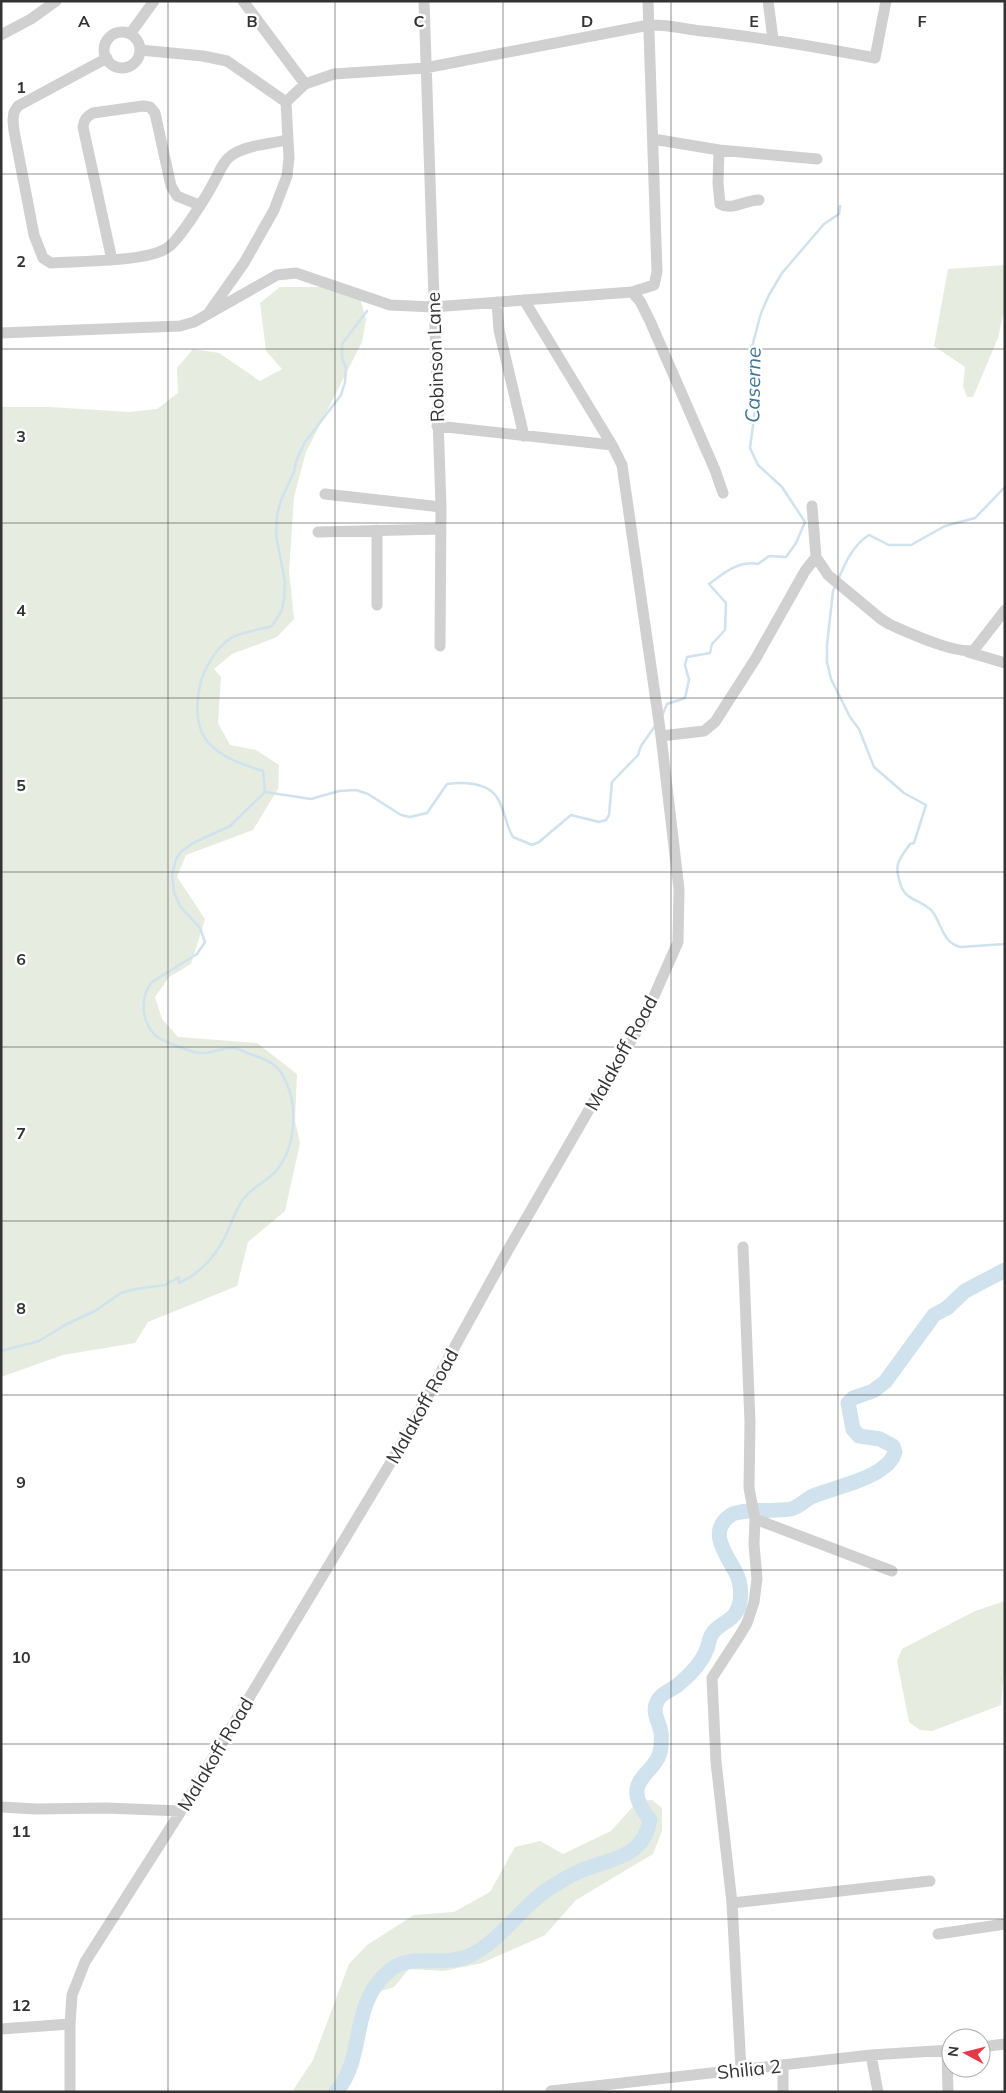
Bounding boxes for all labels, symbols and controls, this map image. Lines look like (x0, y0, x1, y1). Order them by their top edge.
text: A (78, 11, 90, 31)
text: B (246, 11, 258, 31)
text: C (414, 11, 425, 31)
text: D (581, 11, 593, 31)
text: E (749, 11, 759, 31)
text: F (917, 11, 927, 31)
text: 1 (16, 77, 26, 97)
text: 2 (16, 251, 26, 271)
street label: Robinson Lane (421, 291, 449, 423)
water label: Caserne (739, 347, 766, 423)
text: 3 (16, 426, 26, 446)
text: 4 (16, 600, 26, 620)
text: 5 (16, 775, 26, 795)
text: 6 (16, 949, 26, 969)
street label: Malakoff Road (579, 991, 663, 1115)
text: 7 (16, 1123, 26, 1143)
text: 8 (16, 1298, 26, 1318)
street label: Malakoff Road (380, 1344, 464, 1468)
text: 9 (16, 1472, 26, 1492)
text: 10 (11, 1647, 31, 1667)
street label: Malakoff Road (172, 1693, 258, 1815)
text: 11 (11, 1821, 31, 1841)
text: 12 (11, 1995, 31, 2015)
north arrow (941, 2028, 991, 2078)
text: N (944, 2045, 963, 2058)
street label: Shilia 2 (716, 2054, 782, 2084)

